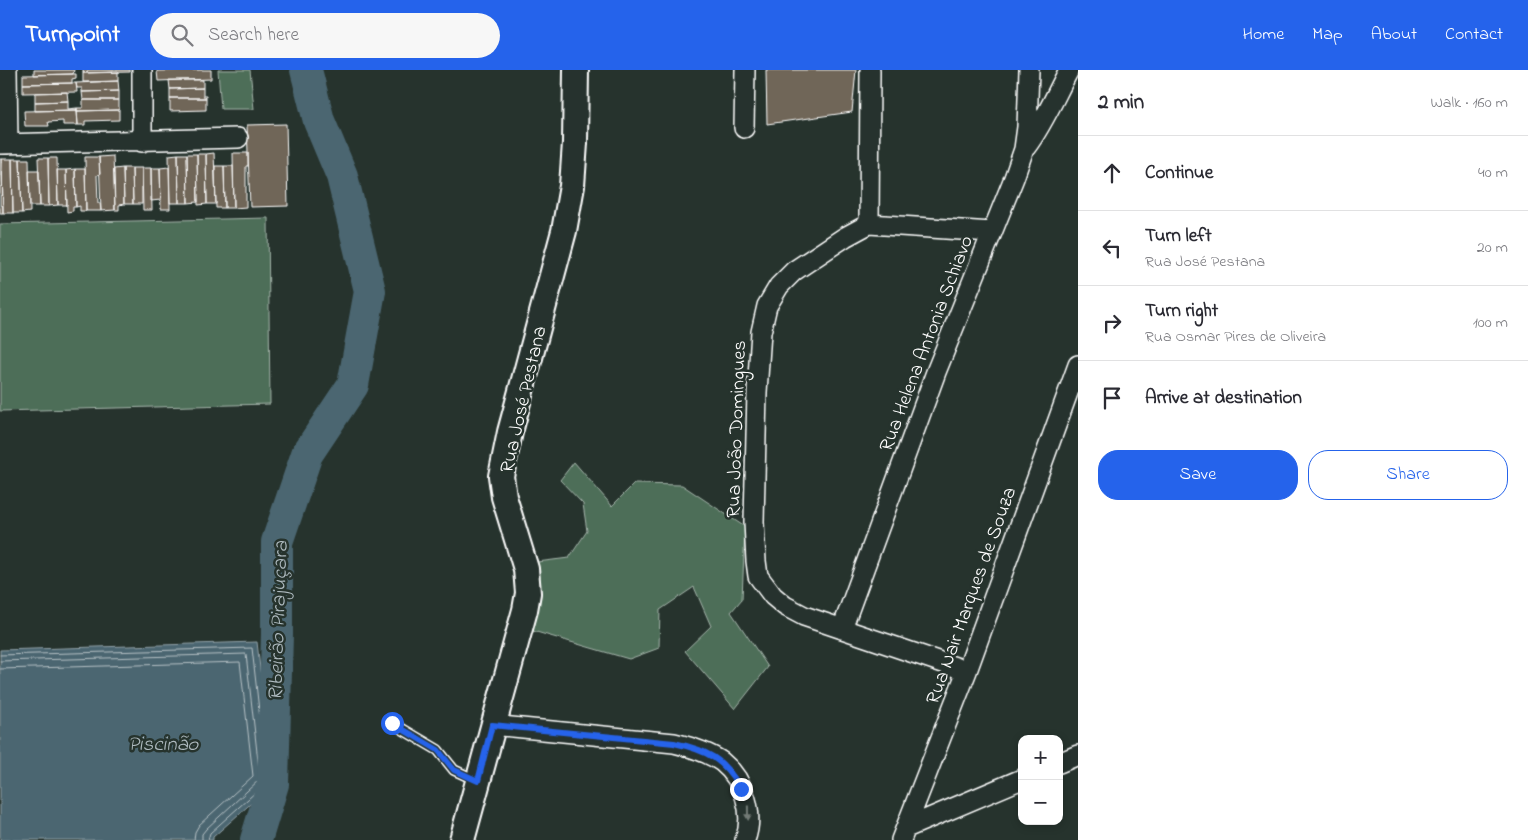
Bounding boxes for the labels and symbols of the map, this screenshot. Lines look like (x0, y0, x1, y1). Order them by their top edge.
street label: Rua Helena Antonia Schiavo (873, 232, 982, 456)
street label: Rua José Pestana (493, 323, 555, 476)
street label: Rua João Domingues (720, 340, 756, 518)
street label: Rua Nair Marques de Souza (920, 483, 1025, 709)
water label: Ribeirão Pirajuçara (261, 540, 297, 702)
route start (381, 712, 404, 735)
water label: Piscinão (128, 730, 199, 760)
route end (730, 778, 753, 801)
one-way arrow (744, 806, 752, 822)

